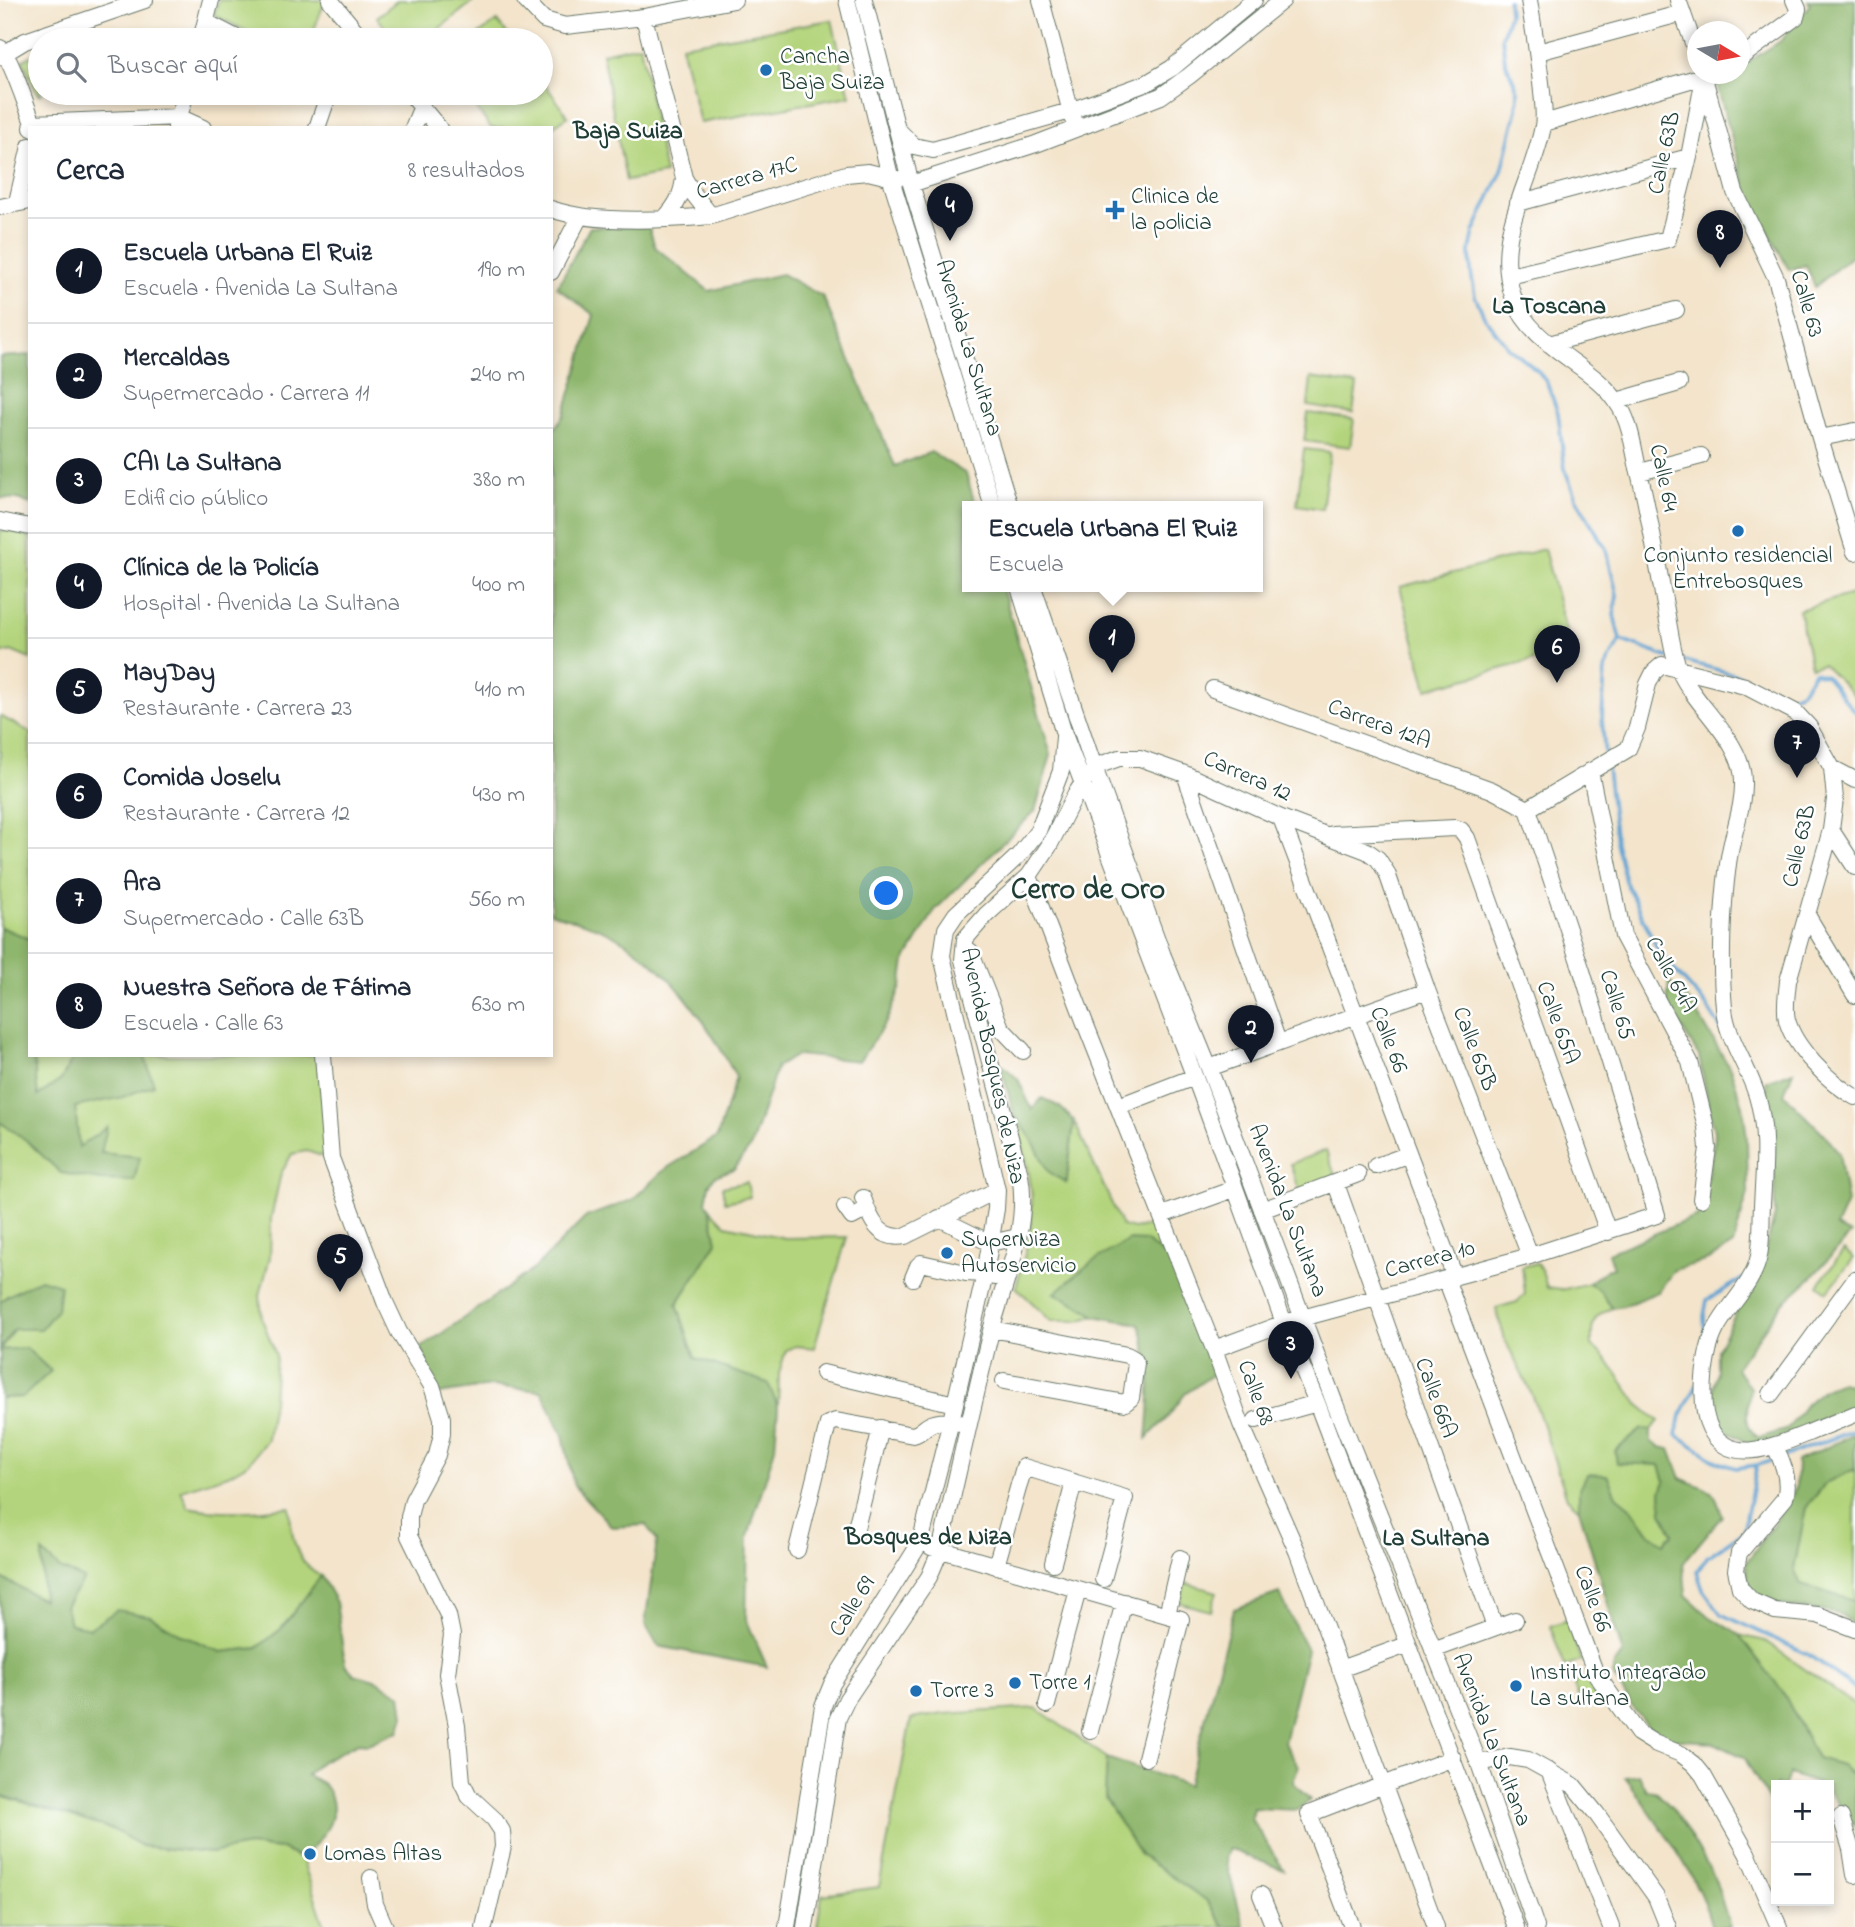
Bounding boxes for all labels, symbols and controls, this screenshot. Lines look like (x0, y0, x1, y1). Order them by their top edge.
north arrow (1687, 21, 1750, 84)
search box (28, 28, 553, 105)
place label: Cancha Baja Suiza (779, 41, 885, 100)
icon: search (52, 48, 90, 86)
text: Buscar aquí (108, 48, 238, 86)
marker: Cancha Baja Suiza (758, 62, 774, 78)
street label: Calle 63B (1640, 109, 1690, 197)
district label: Baja Suiza (572, 115, 683, 150)
street label: Carrera 17C (692, 149, 802, 209)
text: Cerca (56, 150, 125, 194)
text: 8 resultados (408, 155, 525, 188)
place label: Clinica de la policia (1131, 181, 1219, 240)
pin: 4 (927, 183, 973, 241)
marker: Clinica de la policia (1105, 200, 1125, 220)
pin: 8 (1697, 210, 1743, 268)
text: Escuela Urbana El Ruiz (123, 235, 372, 273)
text: 1 (75, 254, 83, 287)
text: 190 m (477, 254, 525, 287)
street label: Avenida La Sultana (925, 256, 1011, 440)
street label: Calle 63 (1781, 267, 1831, 341)
text: Escuela · Avenida La Sultana (123, 273, 398, 306)
district label: La Toscana (1492, 290, 1606, 325)
text: Mercaldas (123, 340, 230, 378)
text: 2 (73, 359, 85, 392)
text: 240 m (471, 359, 525, 392)
text: Supermercado · Carrera 11 (123, 378, 370, 411)
street label: Calle 64 (1640, 441, 1686, 515)
text: CAI La Sultana (123, 445, 282, 483)
text: 3 (74, 464, 84, 497)
text: 380 m (473, 464, 525, 497)
text: Edificio público (123, 483, 268, 516)
popup (962, 501, 1263, 592)
text: Escuela Urbana El Ruiz (988, 511, 1237, 549)
marker: Conjunto residencial Entrebosques (1730, 523, 1746, 539)
place label: Conjunto residencial Entrebosques (1644, 540, 1832, 599)
text: Escuela (988, 549, 1064, 582)
text: Clínica de la Policía (123, 550, 319, 588)
text: 4 (74, 569, 84, 602)
text: 400 m (472, 569, 525, 602)
text: Hospital · Avenida La Sultana (123, 588, 400, 621)
pin: 1 (1089, 615, 1135, 673)
pin: 6 (1534, 625, 1580, 683)
text: MayDay (123, 655, 215, 693)
text: 5 (72, 674, 86, 707)
text: 410 m (475, 674, 525, 707)
street label: Carrera 12A (1323, 691, 1435, 759)
text: Restaurante · Carrera 23 (123, 693, 352, 726)
pin: 7 (1774, 720, 1820, 778)
street label: Carrera 12 (1198, 743, 1296, 811)
text: Comida Joselu (123, 760, 281, 798)
text: 6 (74, 779, 84, 812)
text: 430 m (472, 779, 525, 812)
text: Restaurante · Carrera 12 (123, 798, 350, 831)
street label: Calle 63B (1774, 801, 1826, 891)
text: Ara (123, 865, 161, 903)
district label: Cerro de Oro (1011, 869, 1165, 913)
your location (869, 876, 903, 910)
text: 7 (74, 884, 84, 917)
text: 560 m (468, 884, 525, 917)
text: Supermercado · Calle 63B (123, 903, 364, 936)
street label: Calle 64A (1636, 931, 1704, 1019)
street label: Avenida Bosques de Niza (951, 945, 1033, 1187)
street label: Calle 65 (1590, 966, 1642, 1044)
text: Nuestra Señora de Fátima (123, 970, 411, 1008)
street label: Calle 65A (1527, 977, 1587, 1069)
text: 8 (75, 989, 83, 1022)
text: 630 m (472, 989, 525, 1022)
street label: Calle 66 (1360, 1002, 1416, 1078)
street label: Calle 65B (1443, 1002, 1505, 1096)
pin: 2 (1228, 1005, 1274, 1063)
text: Escuela · Calle 63 (123, 1008, 283, 1041)
street label: Avenida La Sultana (1239, 1120, 1335, 1302)
place label: SuperNiza Autoservicio (961, 1224, 1076, 1283)
street label: Carrera 10 (1381, 1232, 1479, 1288)
pin: 5 (317, 1234, 363, 1292)
marker: SuperNiza Autoservicio (939, 1245, 955, 1261)
pin: 3 (1268, 1321, 1314, 1379)
street label: Calle 66A (1405, 1353, 1465, 1443)
street label: Calle 68 (1228, 1356, 1282, 1430)
district label: Bosques de Niza (843, 1521, 1012, 1556)
district label: La Sultana (1383, 1522, 1489, 1557)
street label: Calle 66 (1565, 1561, 1619, 1637)
street label: Calle 69 (822, 1570, 884, 1644)
street label: Avenida La Sultana (1443, 1649, 1539, 1831)
place label: Instituto Integrado La sultana (1530, 1657, 1706, 1716)
place label: Torre 1 (1029, 1667, 1091, 1700)
place label: Torre 3 (930, 1675, 994, 1708)
marker: Torre 1 (1007, 1675, 1023, 1691)
marker: Instituto Integrado La sultana (1508, 1678, 1524, 1694)
marker: Torre 3 (908, 1683, 924, 1699)
map controls (1771, 1780, 1834, 1906)
button: + (1771, 1780, 1834, 1843)
place label: Lomas Altas (324, 1838, 442, 1871)
button: − (1771, 1843, 1834, 1906)
marker: Lomas Altas (302, 1846, 318, 1862)

